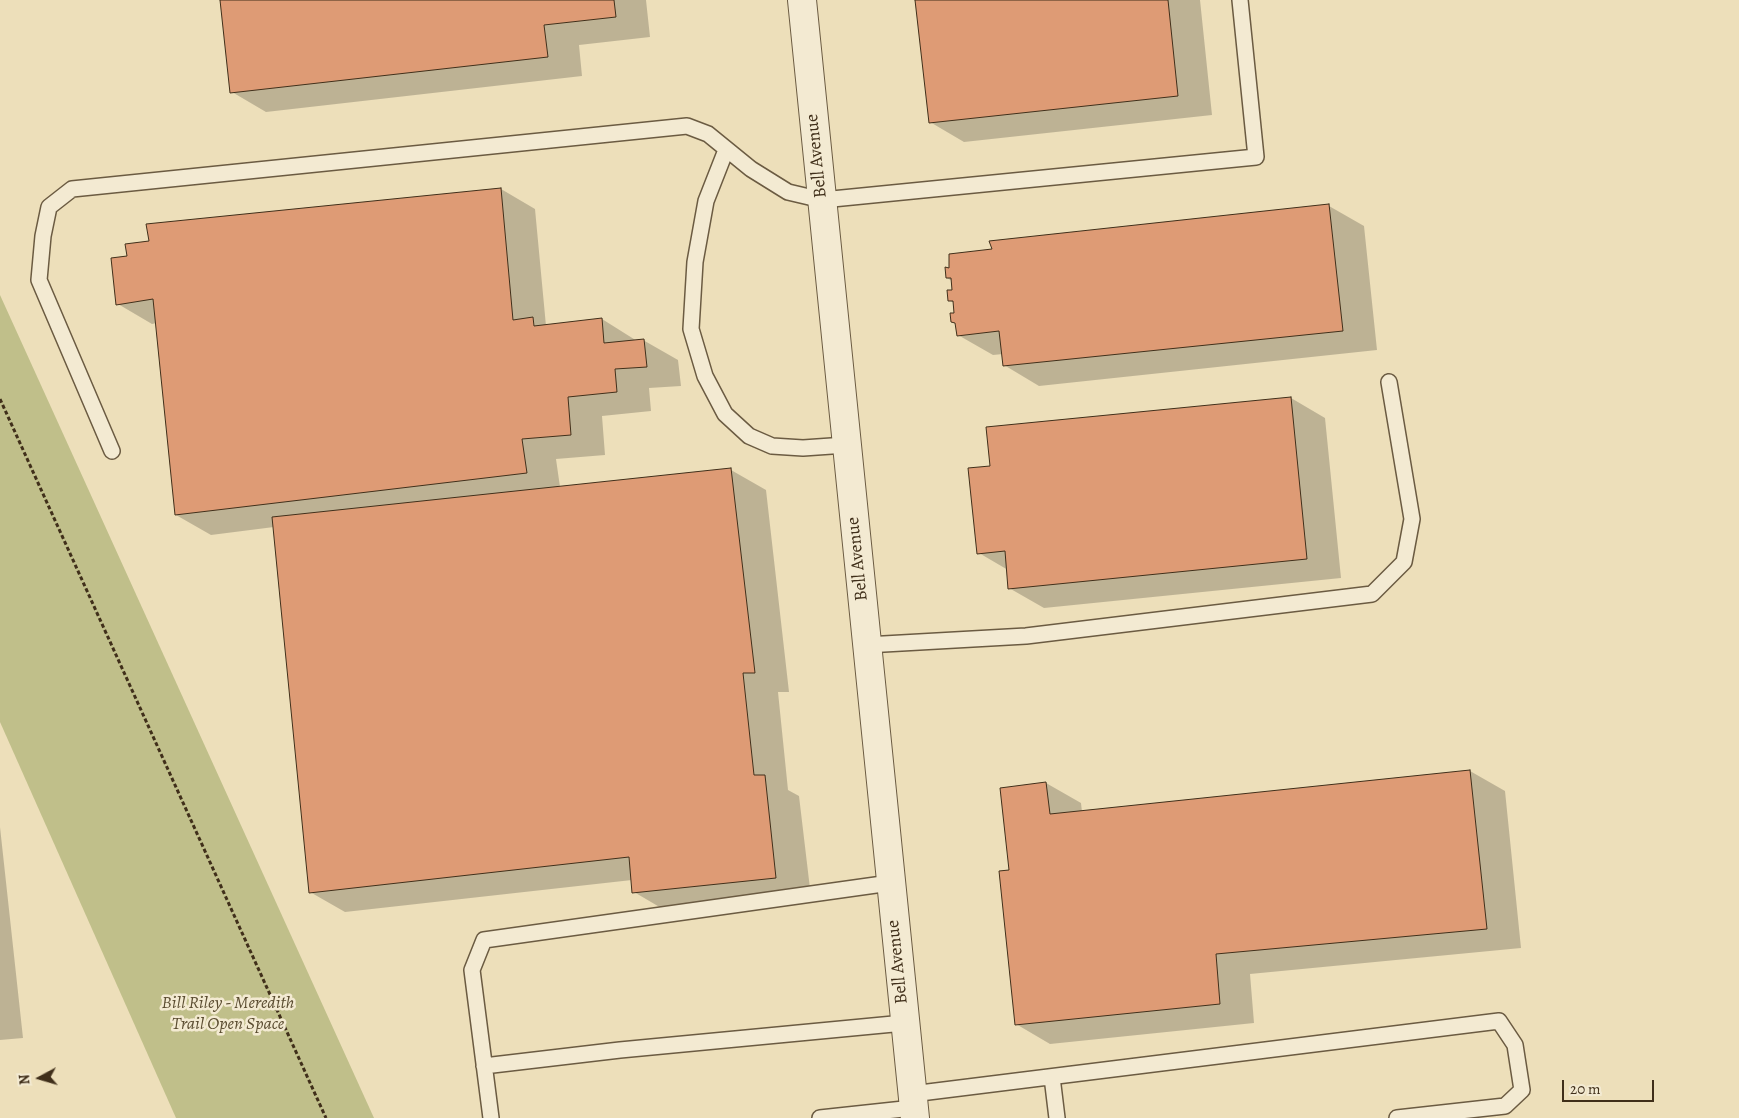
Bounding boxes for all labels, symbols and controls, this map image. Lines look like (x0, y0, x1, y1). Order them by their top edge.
street label: Bell Avenue (802, 113, 832, 199)
street label: Bell Avenue (843, 516, 873, 602)
street label: Bell Avenue (883, 919, 913, 1005)
park label: Bill Riley - Meredith Trail Open Space (162, 993, 294, 1036)
north arrow (15, 1053, 65, 1103)
scale bar (1564, 1070, 1656, 1102)
text: N (15, 1074, 35, 1086)
text: 20 m (1570, 1079, 1601, 1099)

